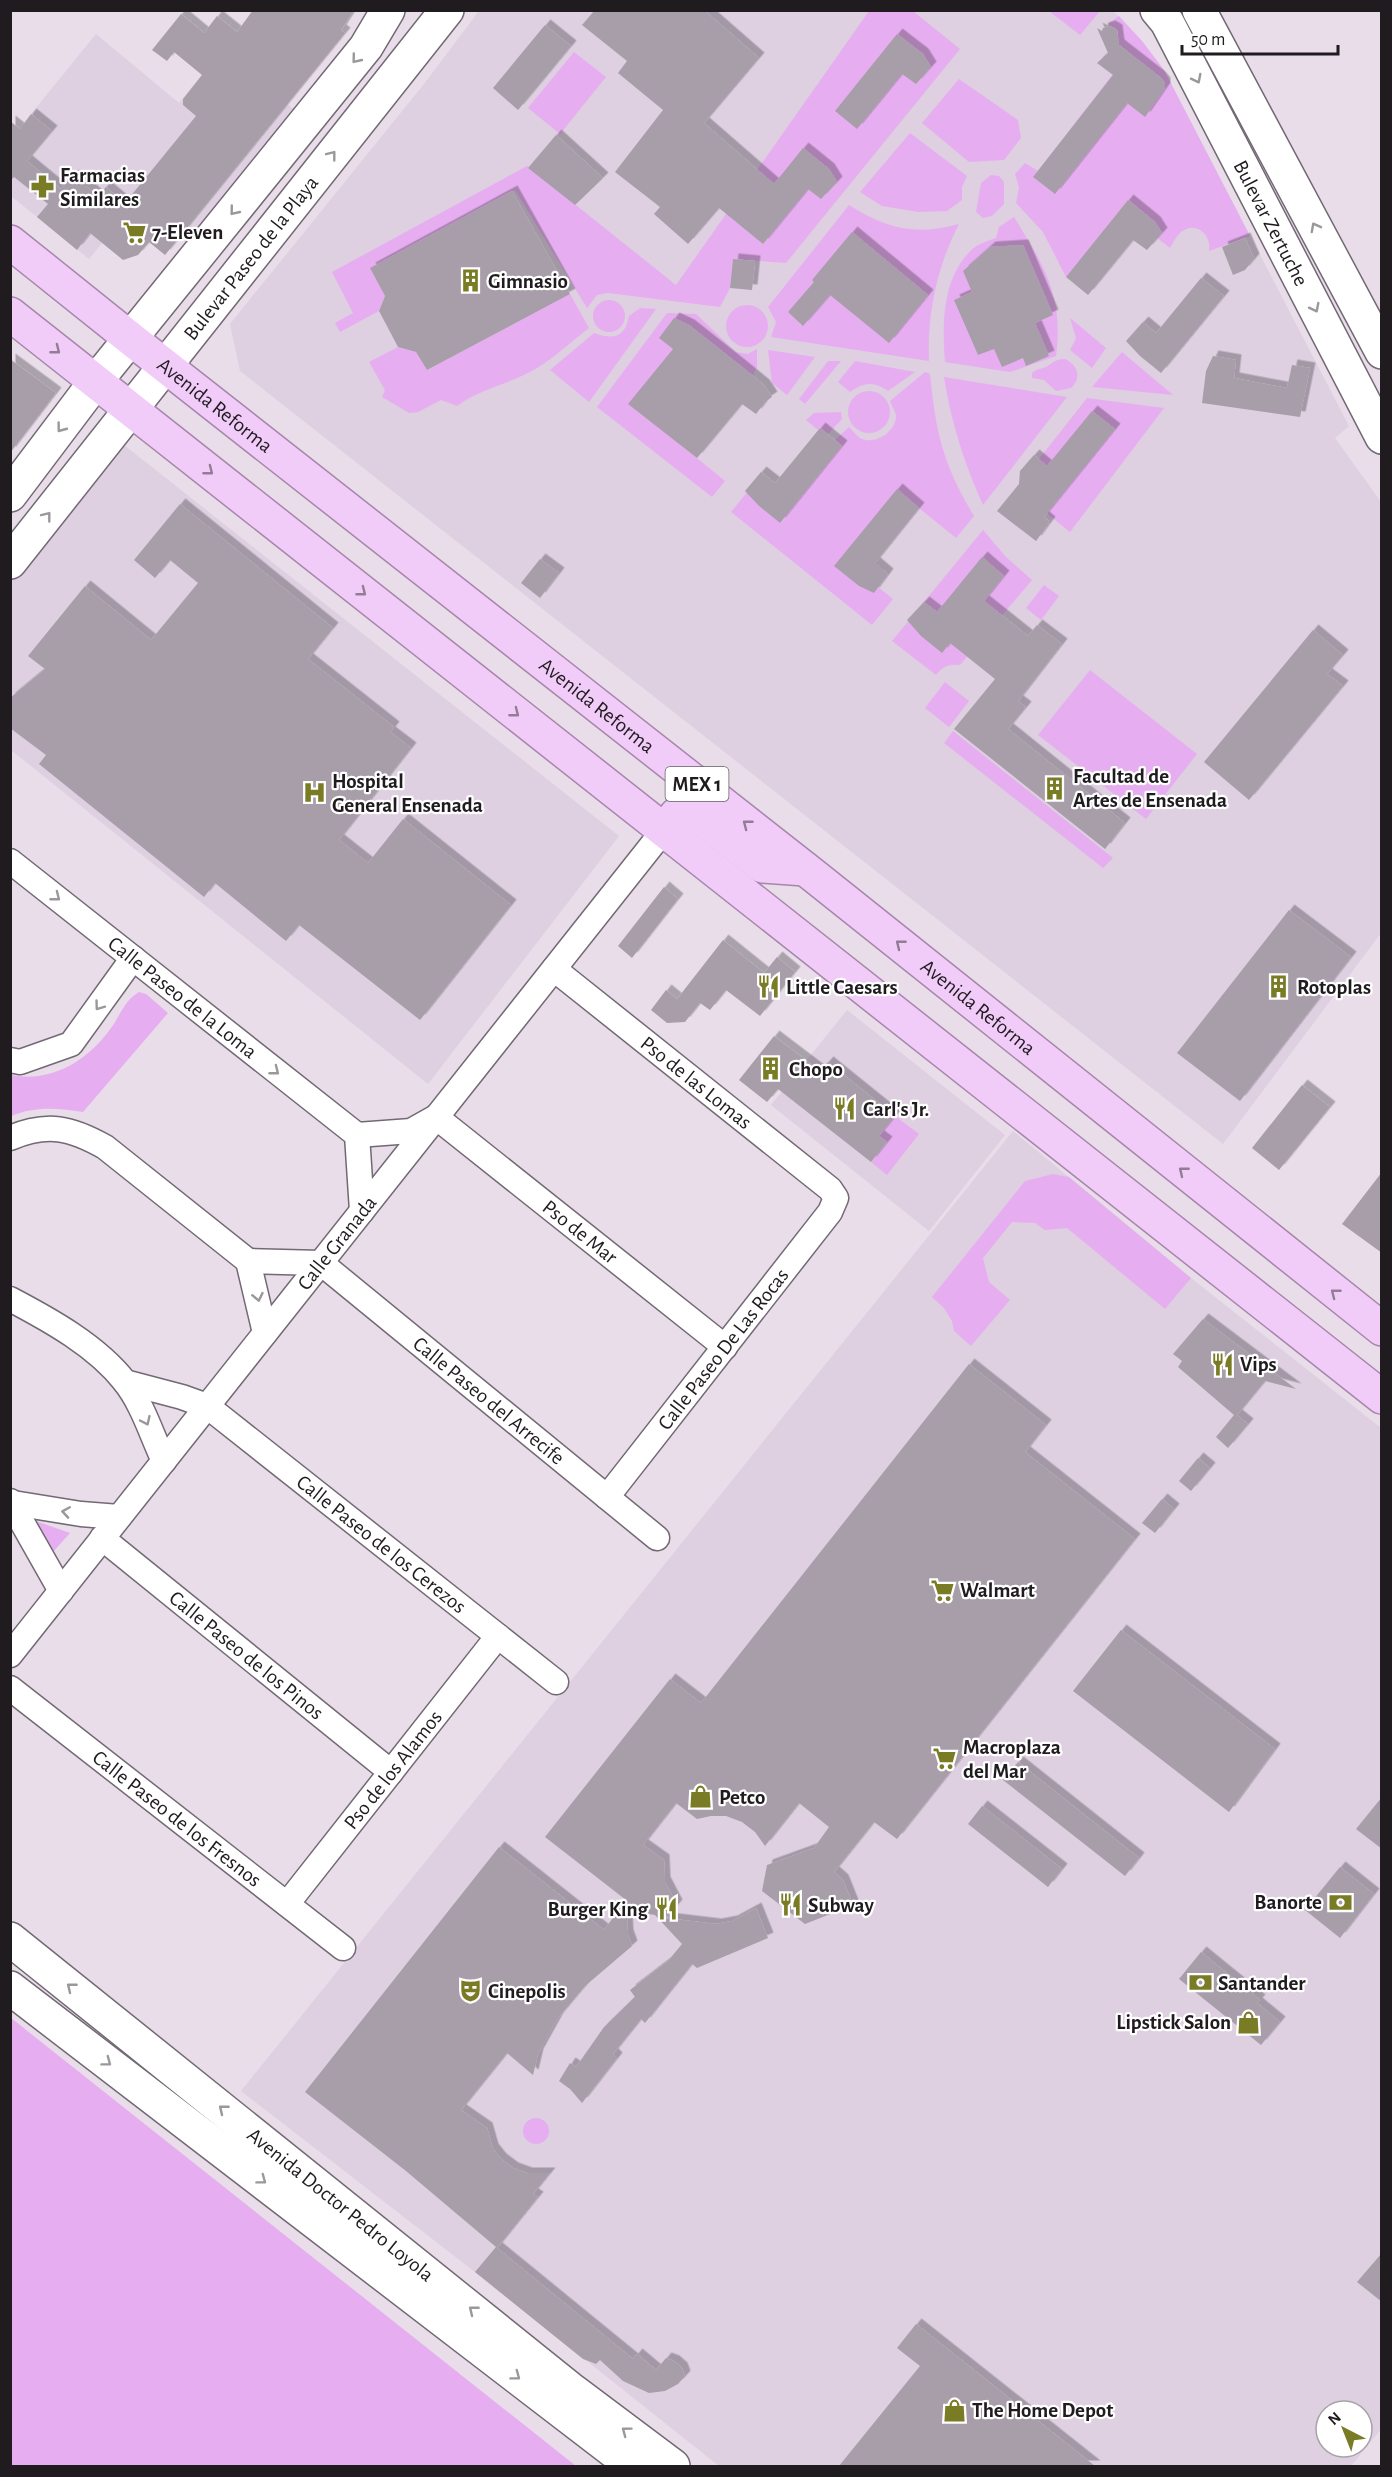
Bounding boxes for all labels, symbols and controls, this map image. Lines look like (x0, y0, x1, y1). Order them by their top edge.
scale bar (1182, 18, 1338, 56)
text: 50 m (1191, 31, 1225, 49)
one-way arrow (353, 53, 364, 64)
one-way arrow (1189, 72, 1201, 83)
one-way arrow (325, 151, 336, 162)
street label: Bulevar Zertuche (1230, 157, 1312, 289)
place label: Farmacias Similares (60, 165, 145, 210)
street label: Bulevar Paseo de la Playa (180, 172, 323, 344)
pharmacy icon: Farmacias Similares (29, 174, 55, 200)
one-way arrow (230, 204, 241, 215)
supermarket icon: 7-Eleven (121, 219, 147, 245)
place label: 7-Eleven (152, 222, 223, 243)
one-way arrow (1310, 222, 1322, 233)
building icon: Gimnasio (457, 268, 483, 294)
place label: Gimnasio (488, 271, 568, 292)
one-way arrow (1308, 302, 1319, 312)
one-way arrow (50, 342, 61, 353)
street label: Avenida Reforma (153, 354, 277, 457)
one-way arrow (58, 421, 69, 432)
one-way arrow (203, 463, 214, 474)
one-way arrow (39, 512, 50, 523)
one-way arrow (356, 584, 367, 595)
street label: Avenida Reforma (535, 654, 659, 757)
one-way arrow (509, 705, 520, 716)
place label: Facultad de Artes de Ensenada (1073, 766, 1227, 811)
road number: MEX 1 (666, 767, 728, 801)
place label: Hospital General Ensenada (332, 771, 483, 816)
building icon: Facultad de Artes de Ensenada (1042, 775, 1068, 801)
hospital icon: Hospital General Ensenada (301, 780, 327, 806)
one-way arrow (742, 820, 753, 831)
one-way arrow (50, 890, 61, 901)
street label: Calle Paseo de la Loma (104, 933, 261, 1063)
one-way arrow (895, 941, 906, 952)
street label: Avenida Reforma (917, 955, 1040, 1059)
restaurant icon: Little Caesars (755, 974, 781, 1000)
building icon: Rotoplas (1266, 974, 1292, 1000)
place label: Little Caesars (786, 977, 898, 998)
place label: Rotoplas (1297, 977, 1371, 998)
one-way arrow (95, 999, 106, 1010)
street label: Pso de las Lomas (637, 1032, 755, 1133)
building icon: Chopo (758, 1056, 784, 1082)
place label: Chopo (789, 1059, 843, 1080)
one-way arrow (268, 1063, 279, 1074)
restaurant icon: Carl's Jr. (832, 1096, 858, 1122)
place label: Carl's Jr. (863, 1099, 929, 1120)
one-way arrow (1179, 1168, 1190, 1179)
street label: Calle Granada (294, 1192, 381, 1294)
street label: Pso de Mar (539, 1196, 621, 1268)
street label: Calle Paseo De Las Rocas (654, 1265, 793, 1434)
one-way arrow (1331, 1289, 1342, 1300)
one-way arrow (250, 1291, 263, 1301)
street label: Calle Paseo del Arrecife (409, 1333, 568, 1469)
restaurant icon: Vips (1209, 1351, 1235, 1377)
place label: Vips (1240, 1354, 1277, 1375)
one-way arrow (138, 1415, 150, 1426)
street label: Calle Paseo de los Cerezos (293, 1471, 470, 1618)
one-way arrow (61, 1506, 71, 1518)
supermarket icon: Walmart (929, 1577, 955, 1603)
place label: Walmart (960, 1580, 1035, 1601)
street label: Calle Paseo de los Pinos (165, 1587, 327, 1724)
street label: Pso de los Alamos (340, 1707, 446, 1833)
place label: Macroplaza del Mar (963, 1737, 1061, 1782)
supermarket icon: Macroplaza del Mar (932, 1746, 958, 1772)
street label: Calle Paseo de los Fresnos (88, 1747, 265, 1891)
shop icon: Petco (688, 1784, 714, 1810)
place label: Petco (719, 1787, 765, 1808)
bank icon: Banorte (1327, 1889, 1353, 1915)
restaurant icon: Subway (777, 1892, 803, 1918)
place label: Banorte (1254, 1892, 1322, 1913)
place label: Subway (808, 1895, 874, 1916)
restaurant icon: Burger King (653, 1896, 679, 1922)
place label: Burger King (548, 1899, 648, 1920)
bank icon: Santander (1187, 1970, 1213, 1996)
place label: Santander (1218, 1973, 1306, 1994)
theatre icon: Cinepolis (457, 1978, 483, 2004)
place label: Cinepolis (488, 1981, 566, 2002)
one-way arrow (67, 1984, 78, 1995)
shop icon: Lipstick Salon (1236, 2009, 1262, 2035)
place label: Lipstick Salon (1116, 2012, 1231, 2033)
one-way arrow (100, 2054, 111, 2065)
one-way arrow (219, 2106, 230, 2117)
street label: Avenida Doctor Pedro Loyola (243, 2124, 438, 2286)
one-way arrow (255, 2173, 266, 2184)
one-way arrow (469, 2307, 480, 2318)
one-way arrow (510, 2368, 521, 2379)
shop icon: The Home Depot (941, 2397, 967, 2423)
north arrow (1314, 2399, 1374, 2459)
place label: The Home Depot (972, 2400, 1113, 2421)
text: N (1325, 2409, 1344, 2428)
one-way arrow (622, 2427, 633, 2438)

